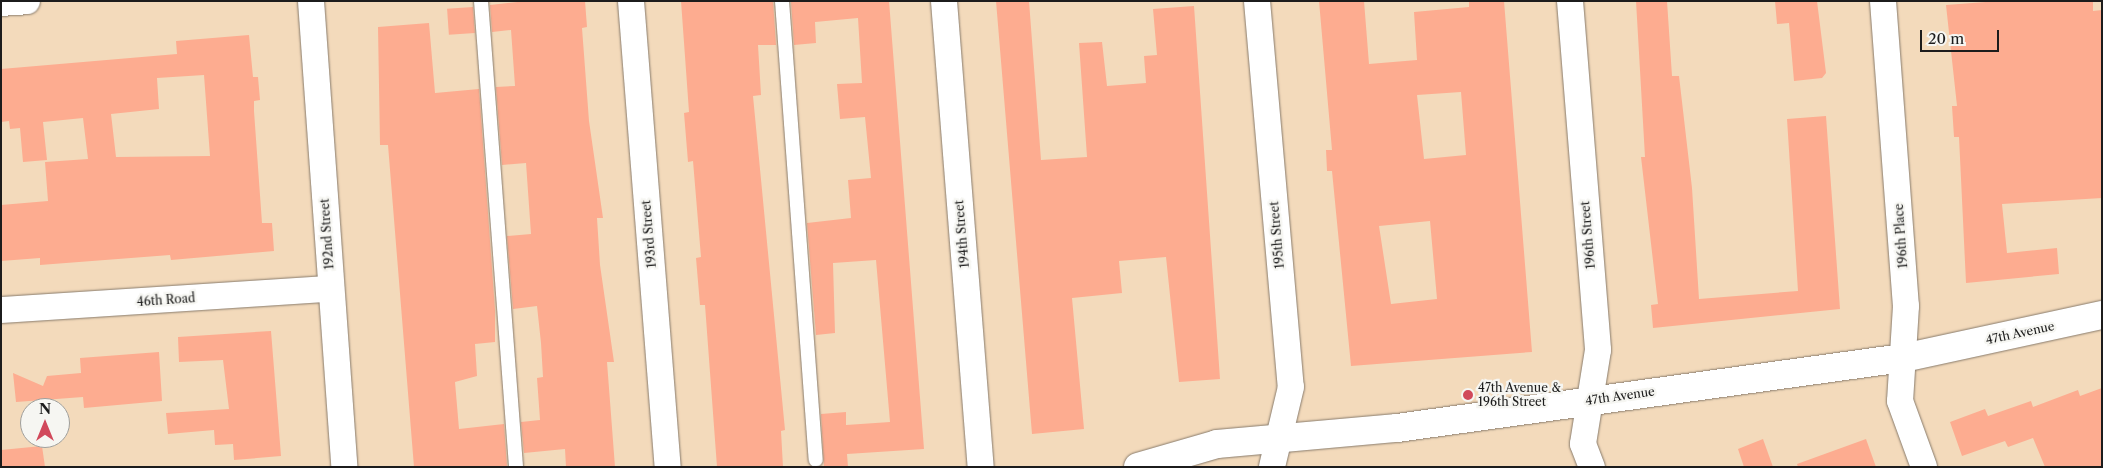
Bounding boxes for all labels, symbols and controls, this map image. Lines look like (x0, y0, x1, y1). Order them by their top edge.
scale bar (1923, 20, 2002, 52)
text: 20 m (1928, 29, 1964, 48)
street label: 192nd Street (317, 198, 337, 270)
street label: 193rd Street (639, 199, 659, 269)
street label: 194th Street (952, 200, 972, 268)
street label: 196th Street (1578, 200, 1598, 270)
street label: 195th Street (1267, 201, 1287, 269)
street label: 196th Place (1892, 203, 1910, 269)
street label: 46th Road (136, 291, 196, 309)
street label: 47th Avenue (1984, 319, 2056, 347)
place label: 47th Avenue & 196th Street (1478, 381, 1561, 409)
street label: 47th Avenue (1584, 384, 1656, 408)
marker: 47th Avenue & 196th Street (1462, 389, 1474, 401)
north arrow (20, 398, 70, 448)
text: N (39, 400, 51, 418)

